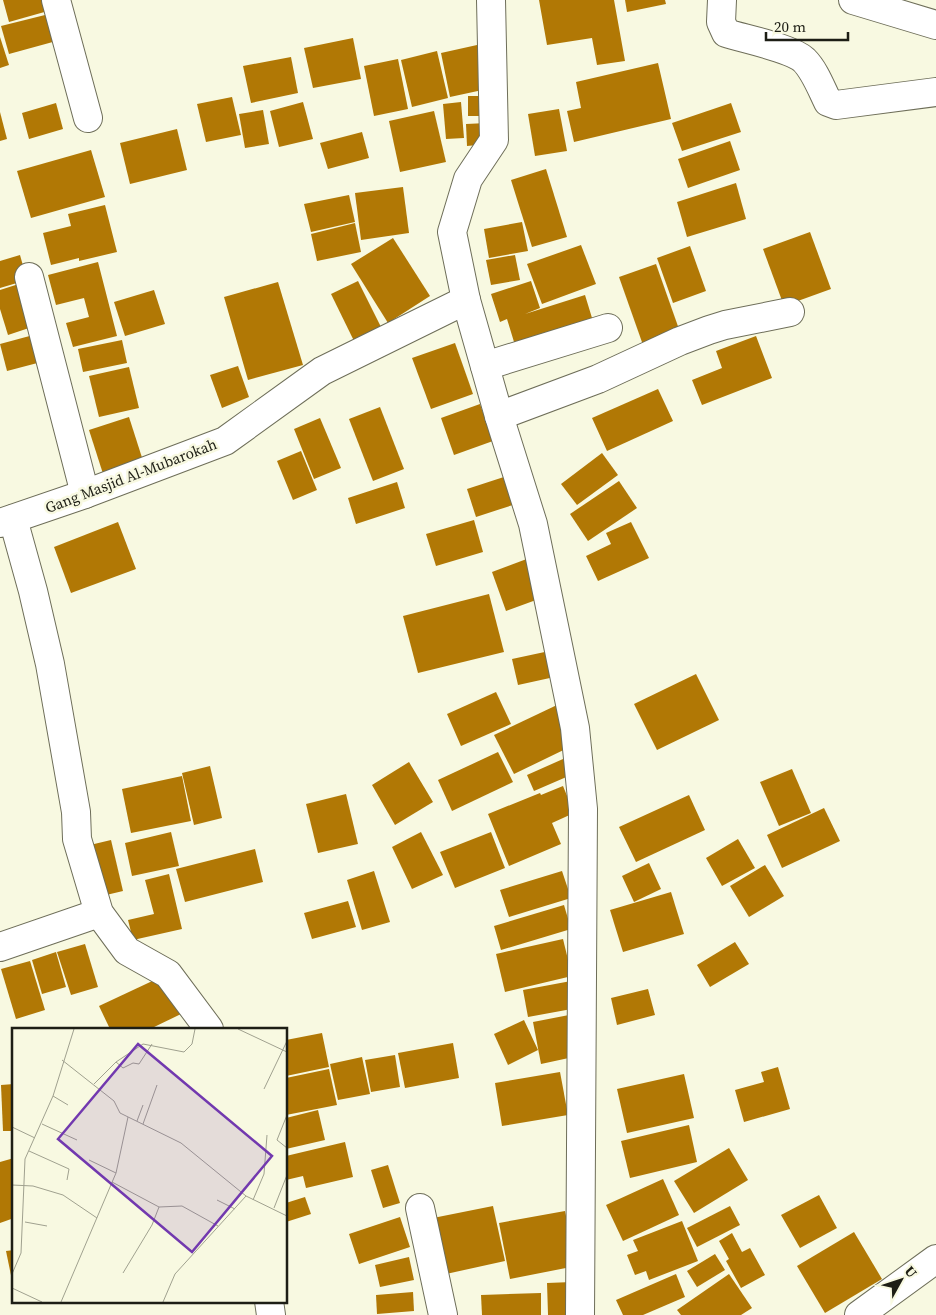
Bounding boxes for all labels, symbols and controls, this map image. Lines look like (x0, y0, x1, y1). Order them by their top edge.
scale bar (766, 10, 848, 42)
text: 20 m (774, 16, 806, 37)
street label: Gang Masjid Al-Mubarokah (42, 433, 220, 518)
inset map (12, 1028, 288, 1302)
north arrow (876, 1255, 926, 1305)
text: U (900, 1261, 922, 1282)

